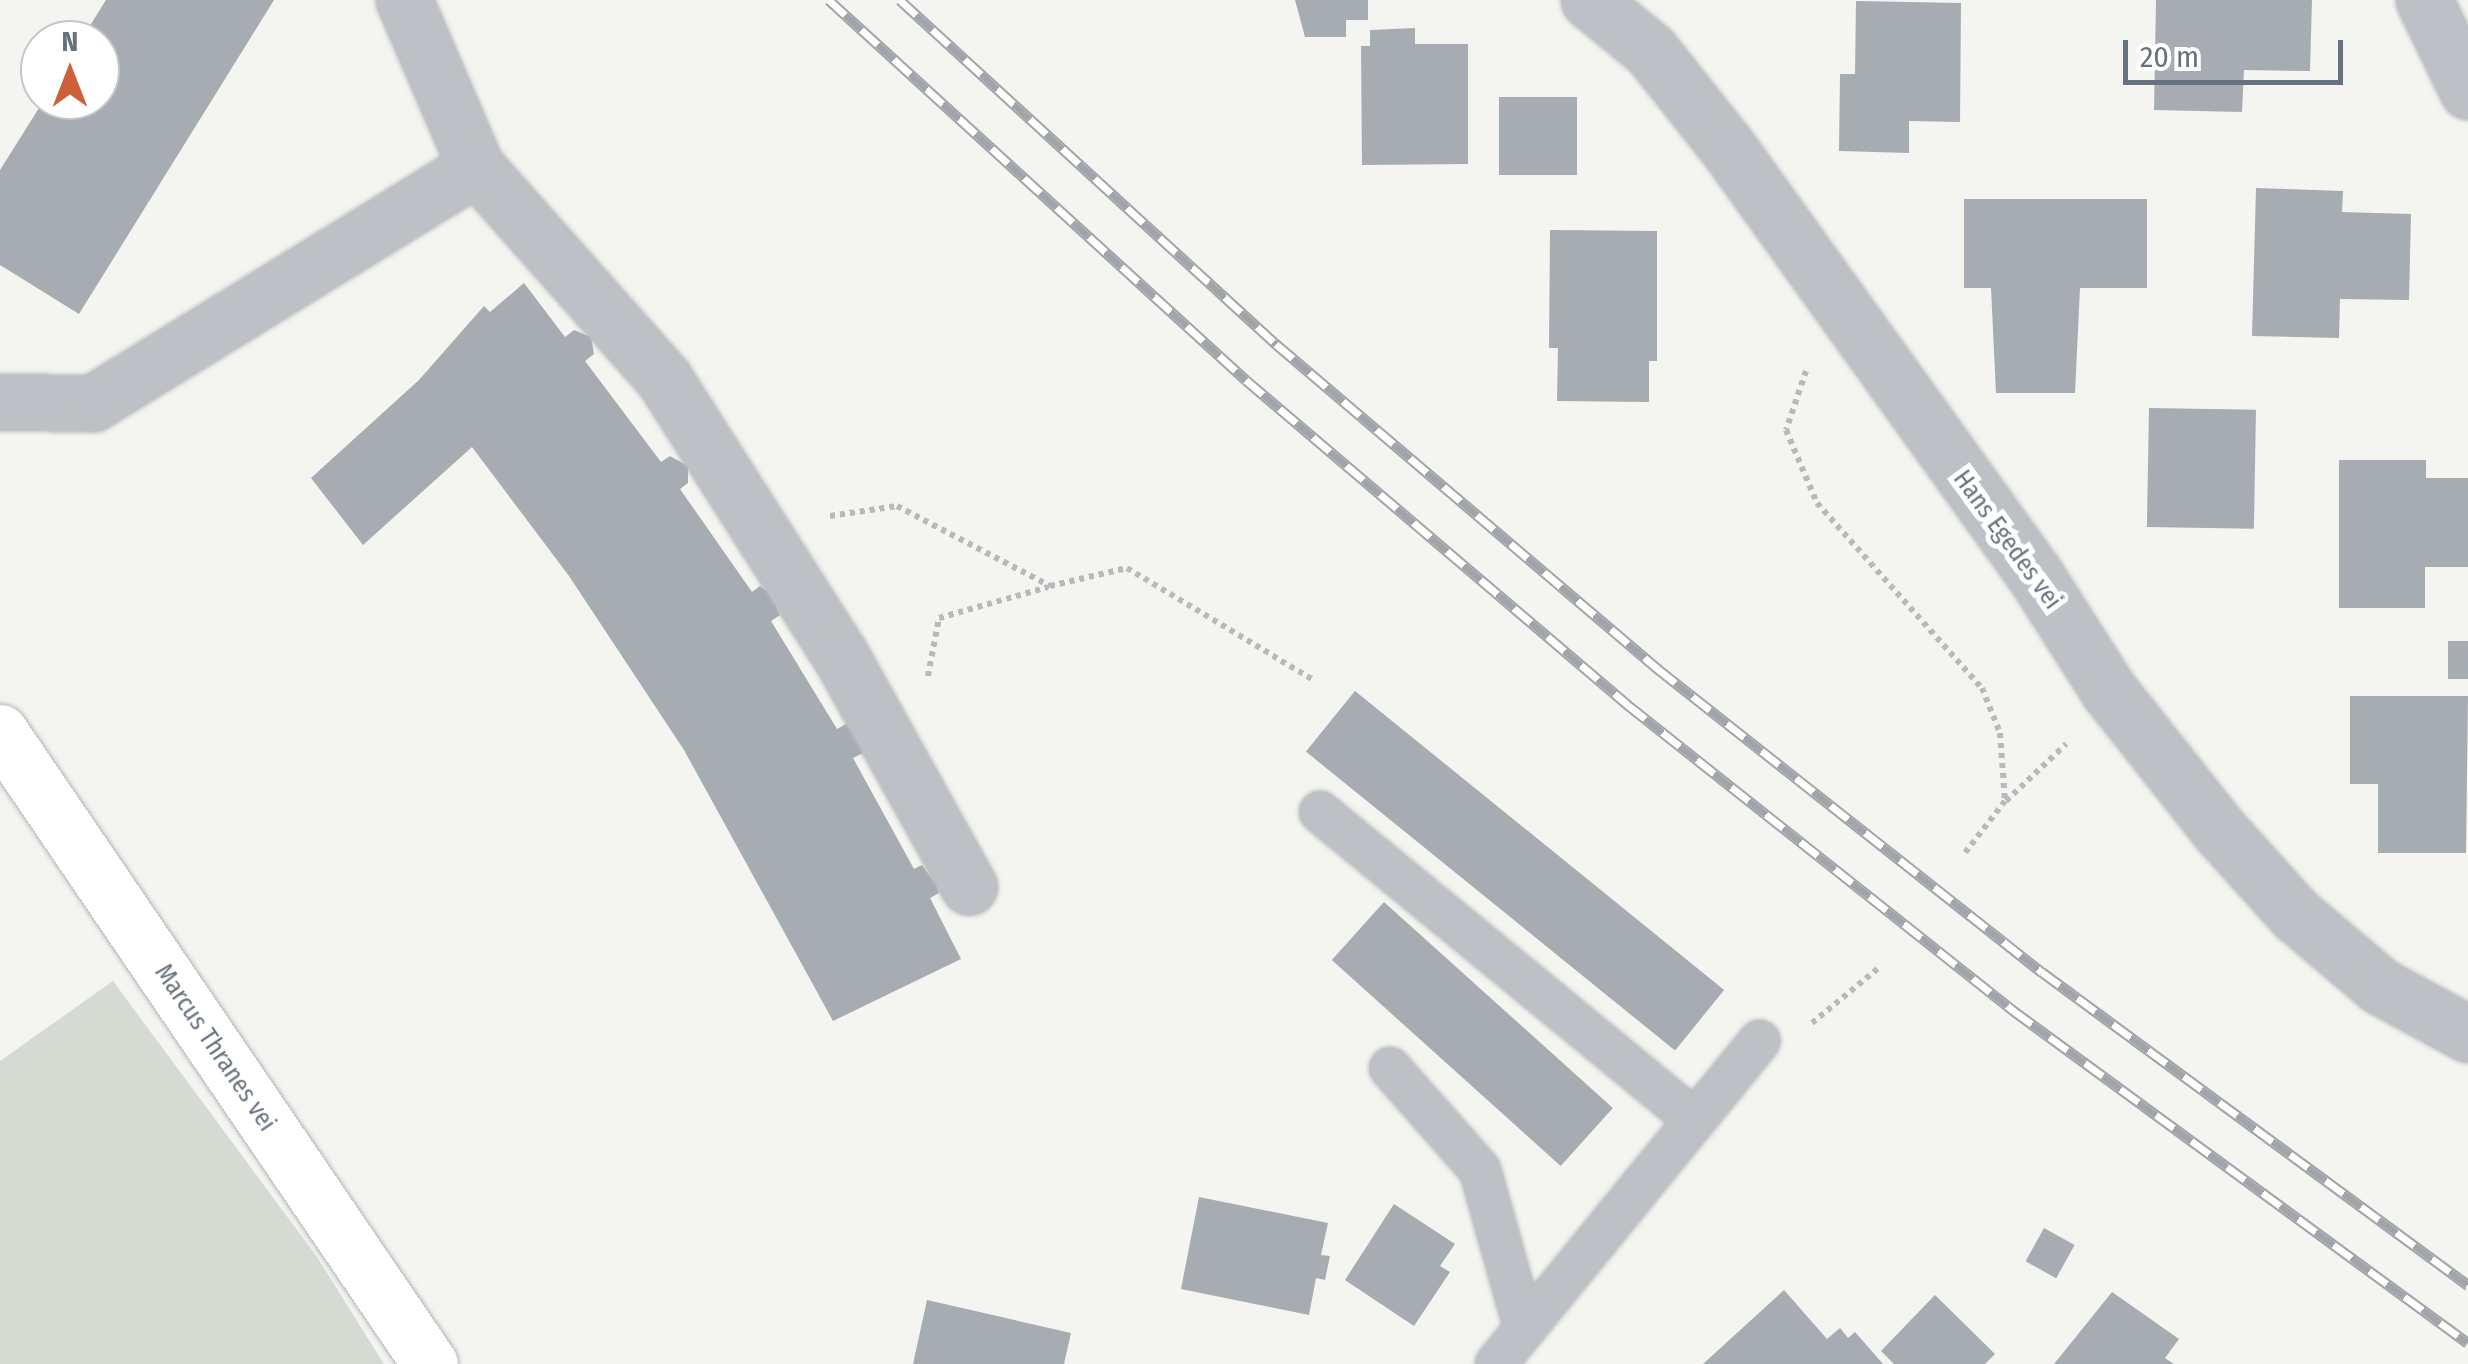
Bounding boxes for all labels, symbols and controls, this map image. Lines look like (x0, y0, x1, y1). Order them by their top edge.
north arrow (20, 20, 120, 120)
scale bar (2128, 20, 2348, 82)
text: N (62, 25, 78, 58)
text: 20 m (2140, 39, 2199, 75)
street label: Hans Egedes vei (1947, 465, 2067, 615)
street label: Marcus Thranes vei (148, 959, 282, 1137)

